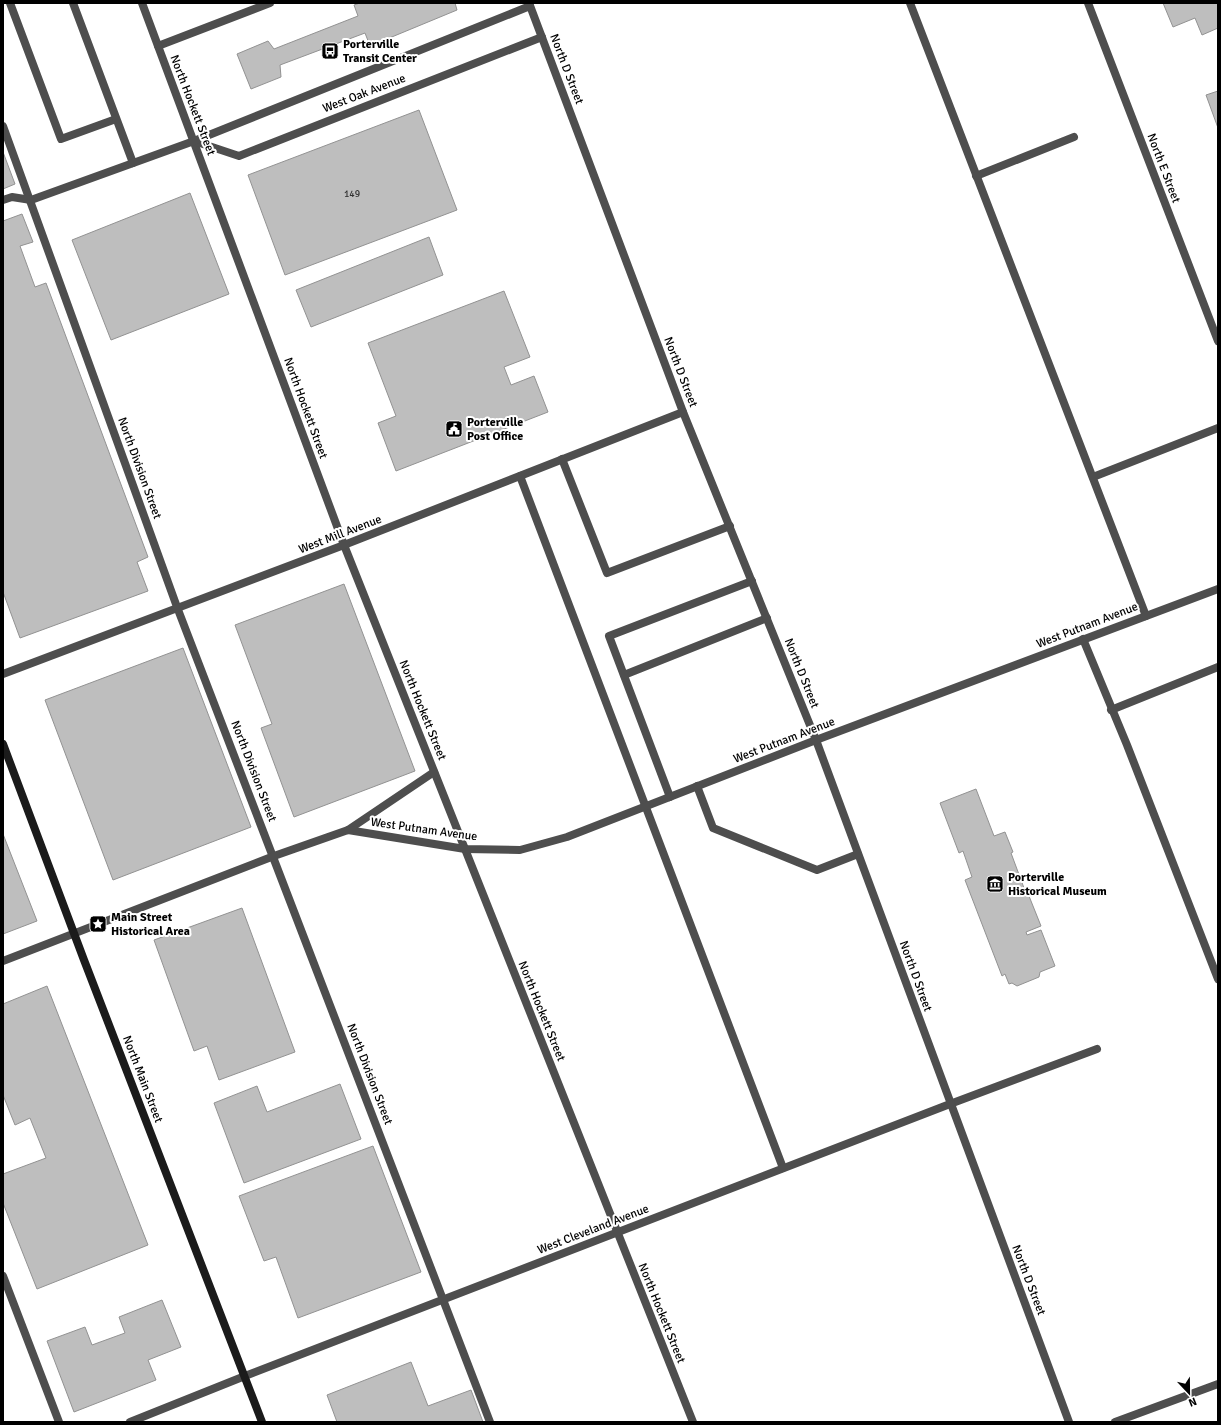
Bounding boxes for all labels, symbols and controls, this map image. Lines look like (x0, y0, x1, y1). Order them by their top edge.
street label: North D Street (546, 32, 587, 106)
place label: Porterville Transit Center (343, 37, 417, 66)
bus stop icon: Porterville Transit Center (320, 41, 340, 61)
street label: North Hockett Street (166, 53, 219, 158)
street label: West Oak Avenue (320, 71, 408, 116)
street label: North E Street (1143, 131, 1184, 205)
house number: 149 (344, 188, 360, 200)
street label: North D Street (660, 335, 701, 409)
street label: North Hockett Street (280, 356, 331, 461)
street label: North Division Street (114, 415, 165, 521)
place label: Porterville Post Office (467, 415, 523, 444)
public building icon: Porterville Post Office (444, 419, 464, 439)
street label: West Mill Avenue (296, 512, 384, 557)
street label: West Putnam Avenue (1034, 599, 1140, 652)
street label: North D Street (781, 636, 822, 710)
street label: North Hockett Street (396, 658, 449, 762)
street label: West Putnam Avenue (731, 714, 837, 767)
street label: North Division Street (227, 718, 280, 824)
street label: West Putnam Avenue (370, 815, 478, 844)
place label: Porterville Historical Museum (1008, 870, 1107, 899)
museum icon: Porterville Historical Museum (985, 874, 1005, 894)
place label: Main Street Historical Area (111, 910, 190, 939)
place icon: Main Street Historical Area (88, 914, 108, 934)
street label: North D Street (896, 939, 935, 1014)
street label: North Hockett Street (515, 959, 568, 1063)
street label: North Division Street (343, 1021, 396, 1127)
street label: North Main Street (119, 1034, 166, 1125)
street label: West Cleveland Avenue (535, 1201, 651, 1258)
street label: North D Street (1008, 1243, 1049, 1317)
street label: North Hockett Street (635, 1261, 688, 1365)
north arrow (1169, 1373, 1209, 1413)
text: N (1187, 1394, 1199, 1409)

